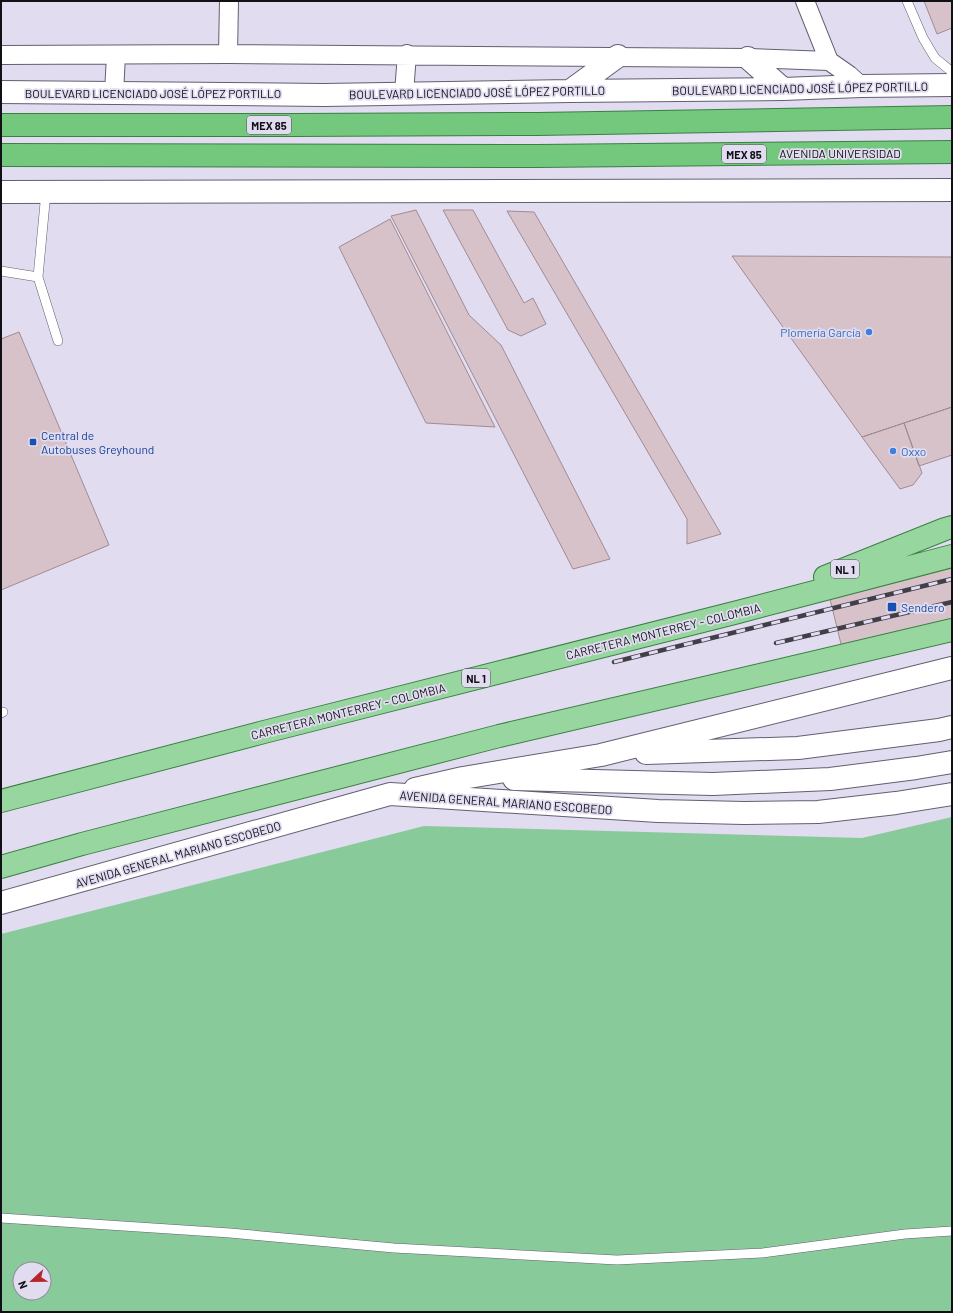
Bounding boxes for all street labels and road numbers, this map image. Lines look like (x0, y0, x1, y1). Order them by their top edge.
street label: BOULEVARD LICENCIADO JOSÉ LÓPEZ PORTILLO (672, 79, 928, 97)
street label: BOULEVARD LICENCIADO JOSÉ LÓPEZ PORTILLO (349, 83, 605, 101)
street label: BOULEVARD LICENCIADO JOSÉ LÓPEZ PORTILLO (25, 86, 281, 100)
road number: MEX 85 (247, 116, 291, 134)
road number: MEX 85 (722, 145, 766, 163)
street label: AVENIDA UNIVERSIDAD (779, 146, 901, 160)
road number: NL 1 (831, 560, 859, 578)
street label: CARRETERA MONTERREY - COLOMBIA (564, 600, 762, 662)
road number: NL 1 (462, 669, 490, 687)
street label: CARRETERA MONTERREY - COLOMBIA (249, 680, 447, 742)
street label: AVENIDA GENERAL MARIANO ESCOBEDO (399, 788, 613, 816)
street label: AVENIDA GENERAL MARIANO ESCOBEDO (74, 818, 282, 890)

